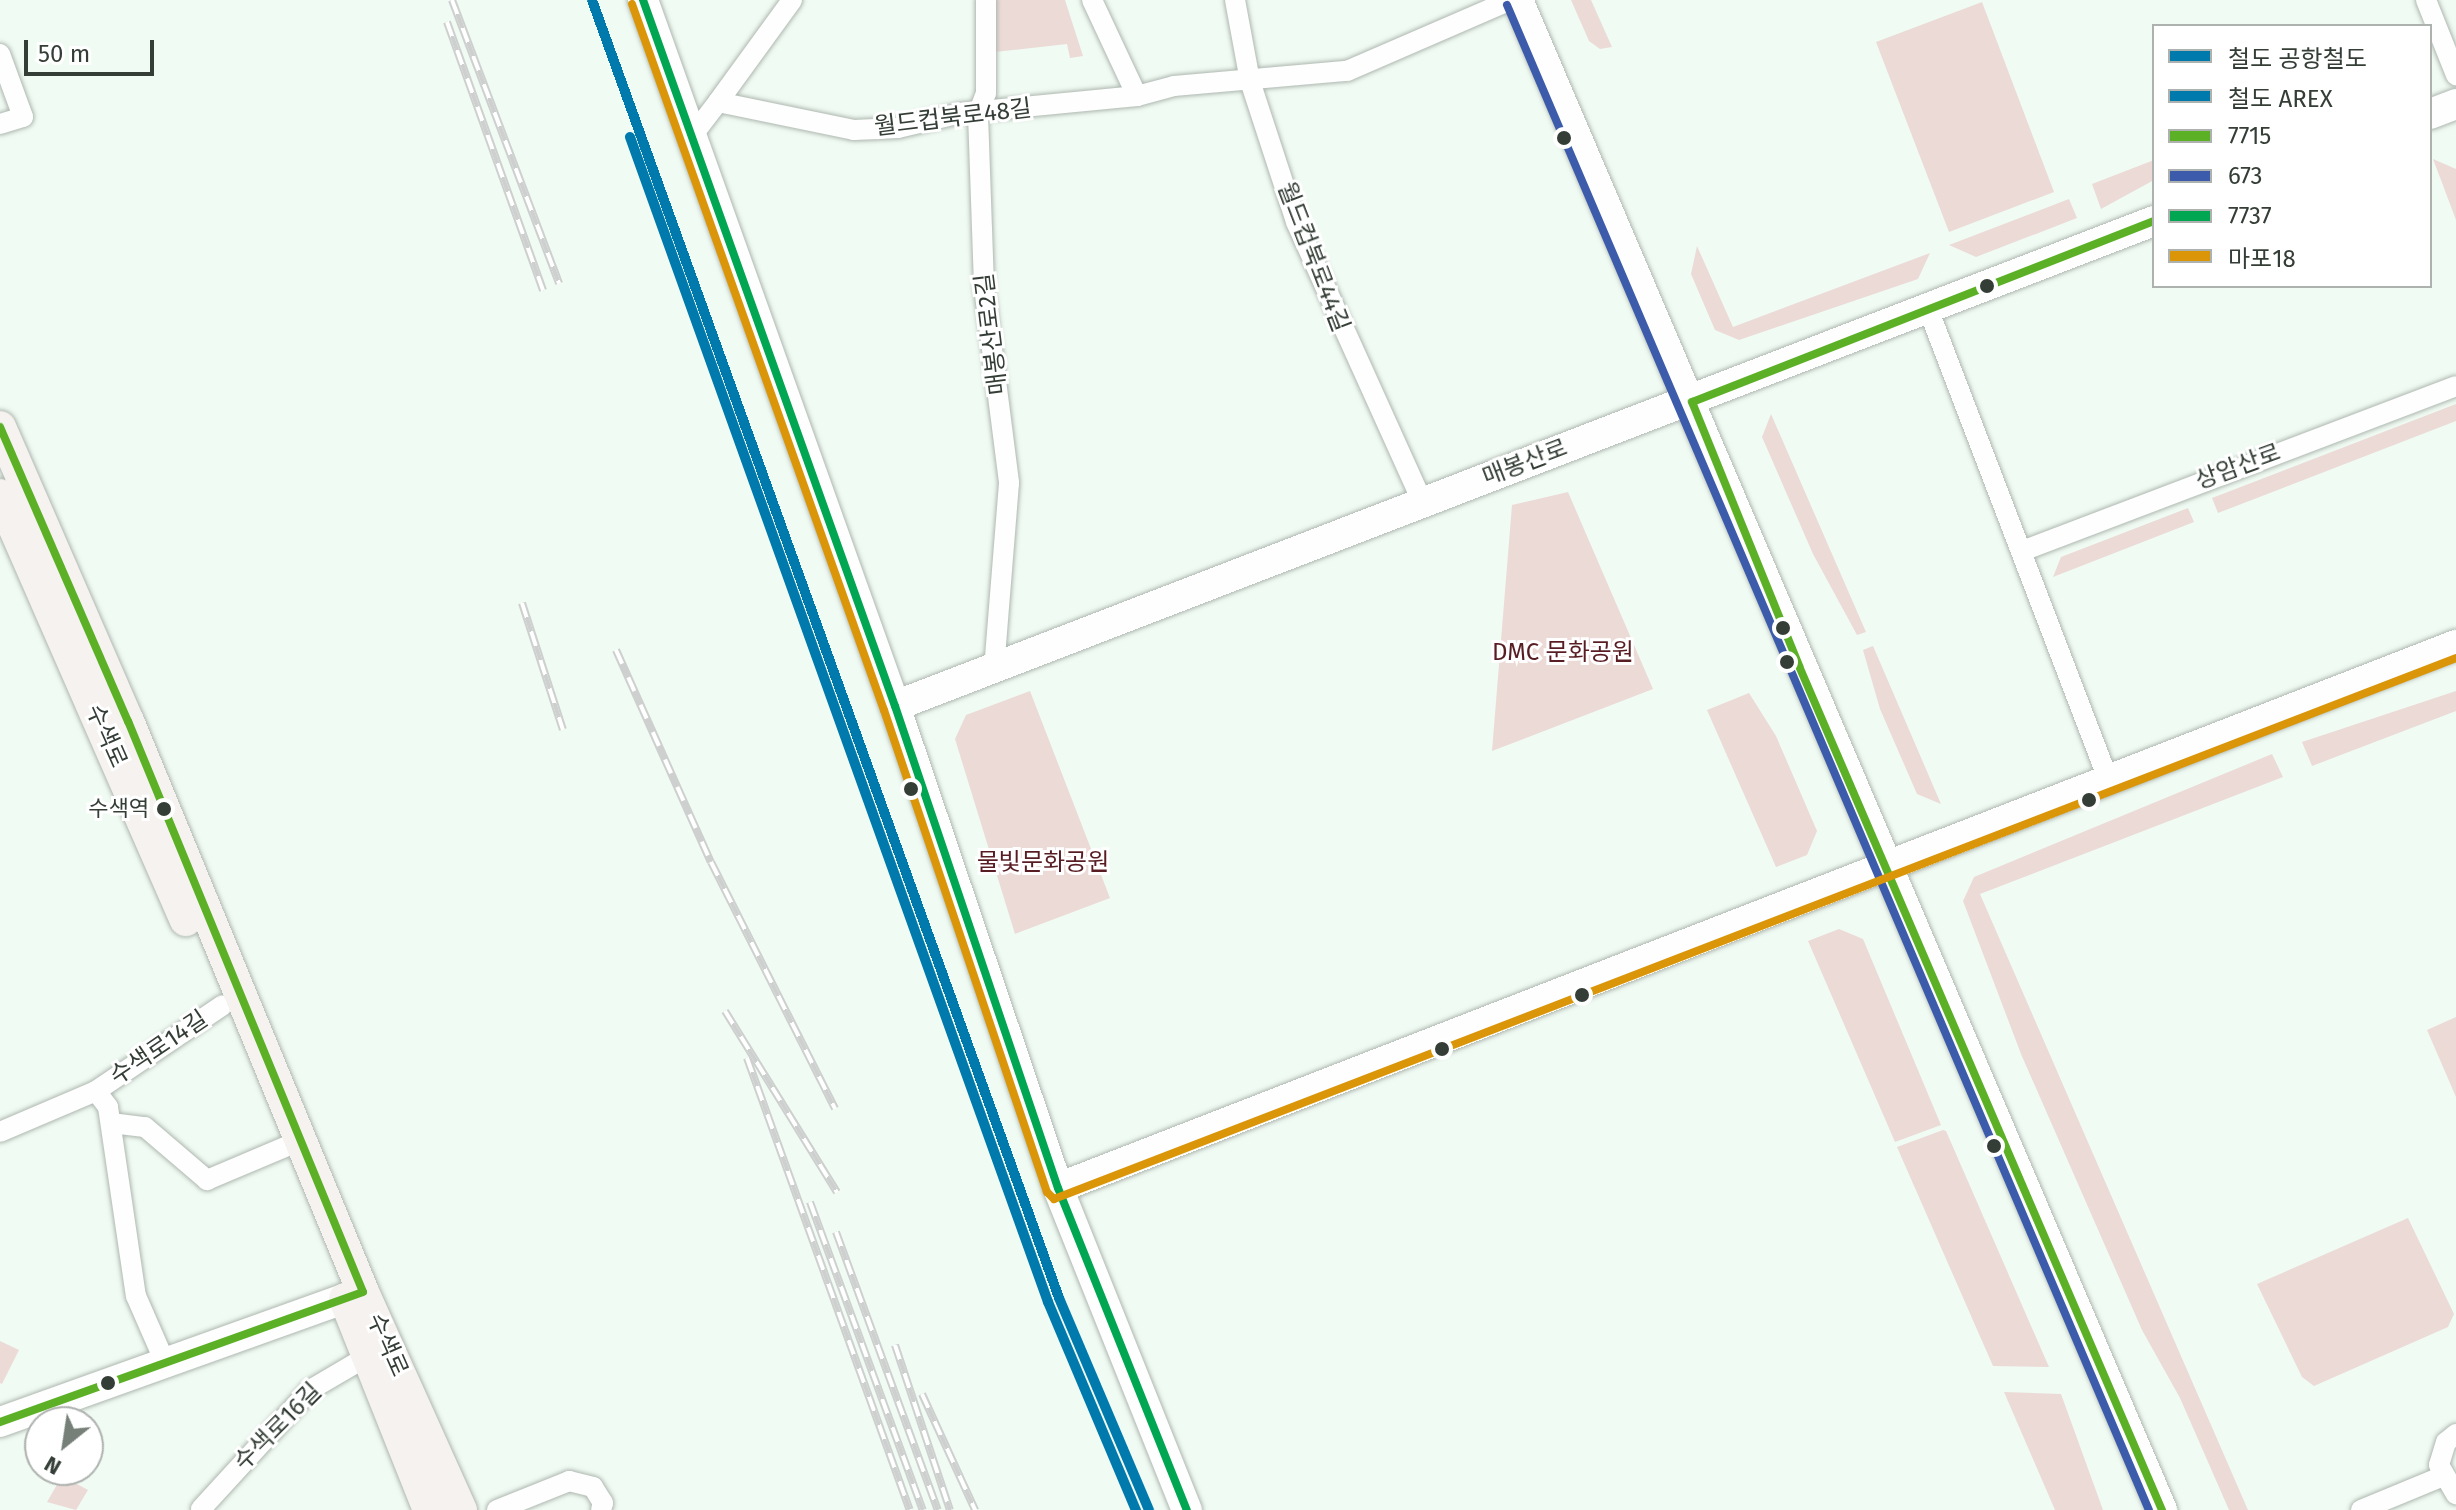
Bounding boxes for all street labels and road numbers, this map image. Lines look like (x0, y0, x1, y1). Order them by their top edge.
street label: 월드컵북로48길 (873, 94, 1033, 142)
street label: 월드컵북로44길 (1271, 178, 1355, 336)
street label: 매봉산로2길 (970, 272, 1014, 396)
street label: 매봉산로 (1479, 434, 1571, 492)
street label: 상암산로 (2192, 438, 2284, 496)
street label: 수색로 (79, 700, 133, 772)
street label: 수색로14길 (105, 1005, 213, 1091)
street label: 수색로 (360, 1309, 414, 1381)
street label: 수색로16길 (228, 1377, 328, 1477)

